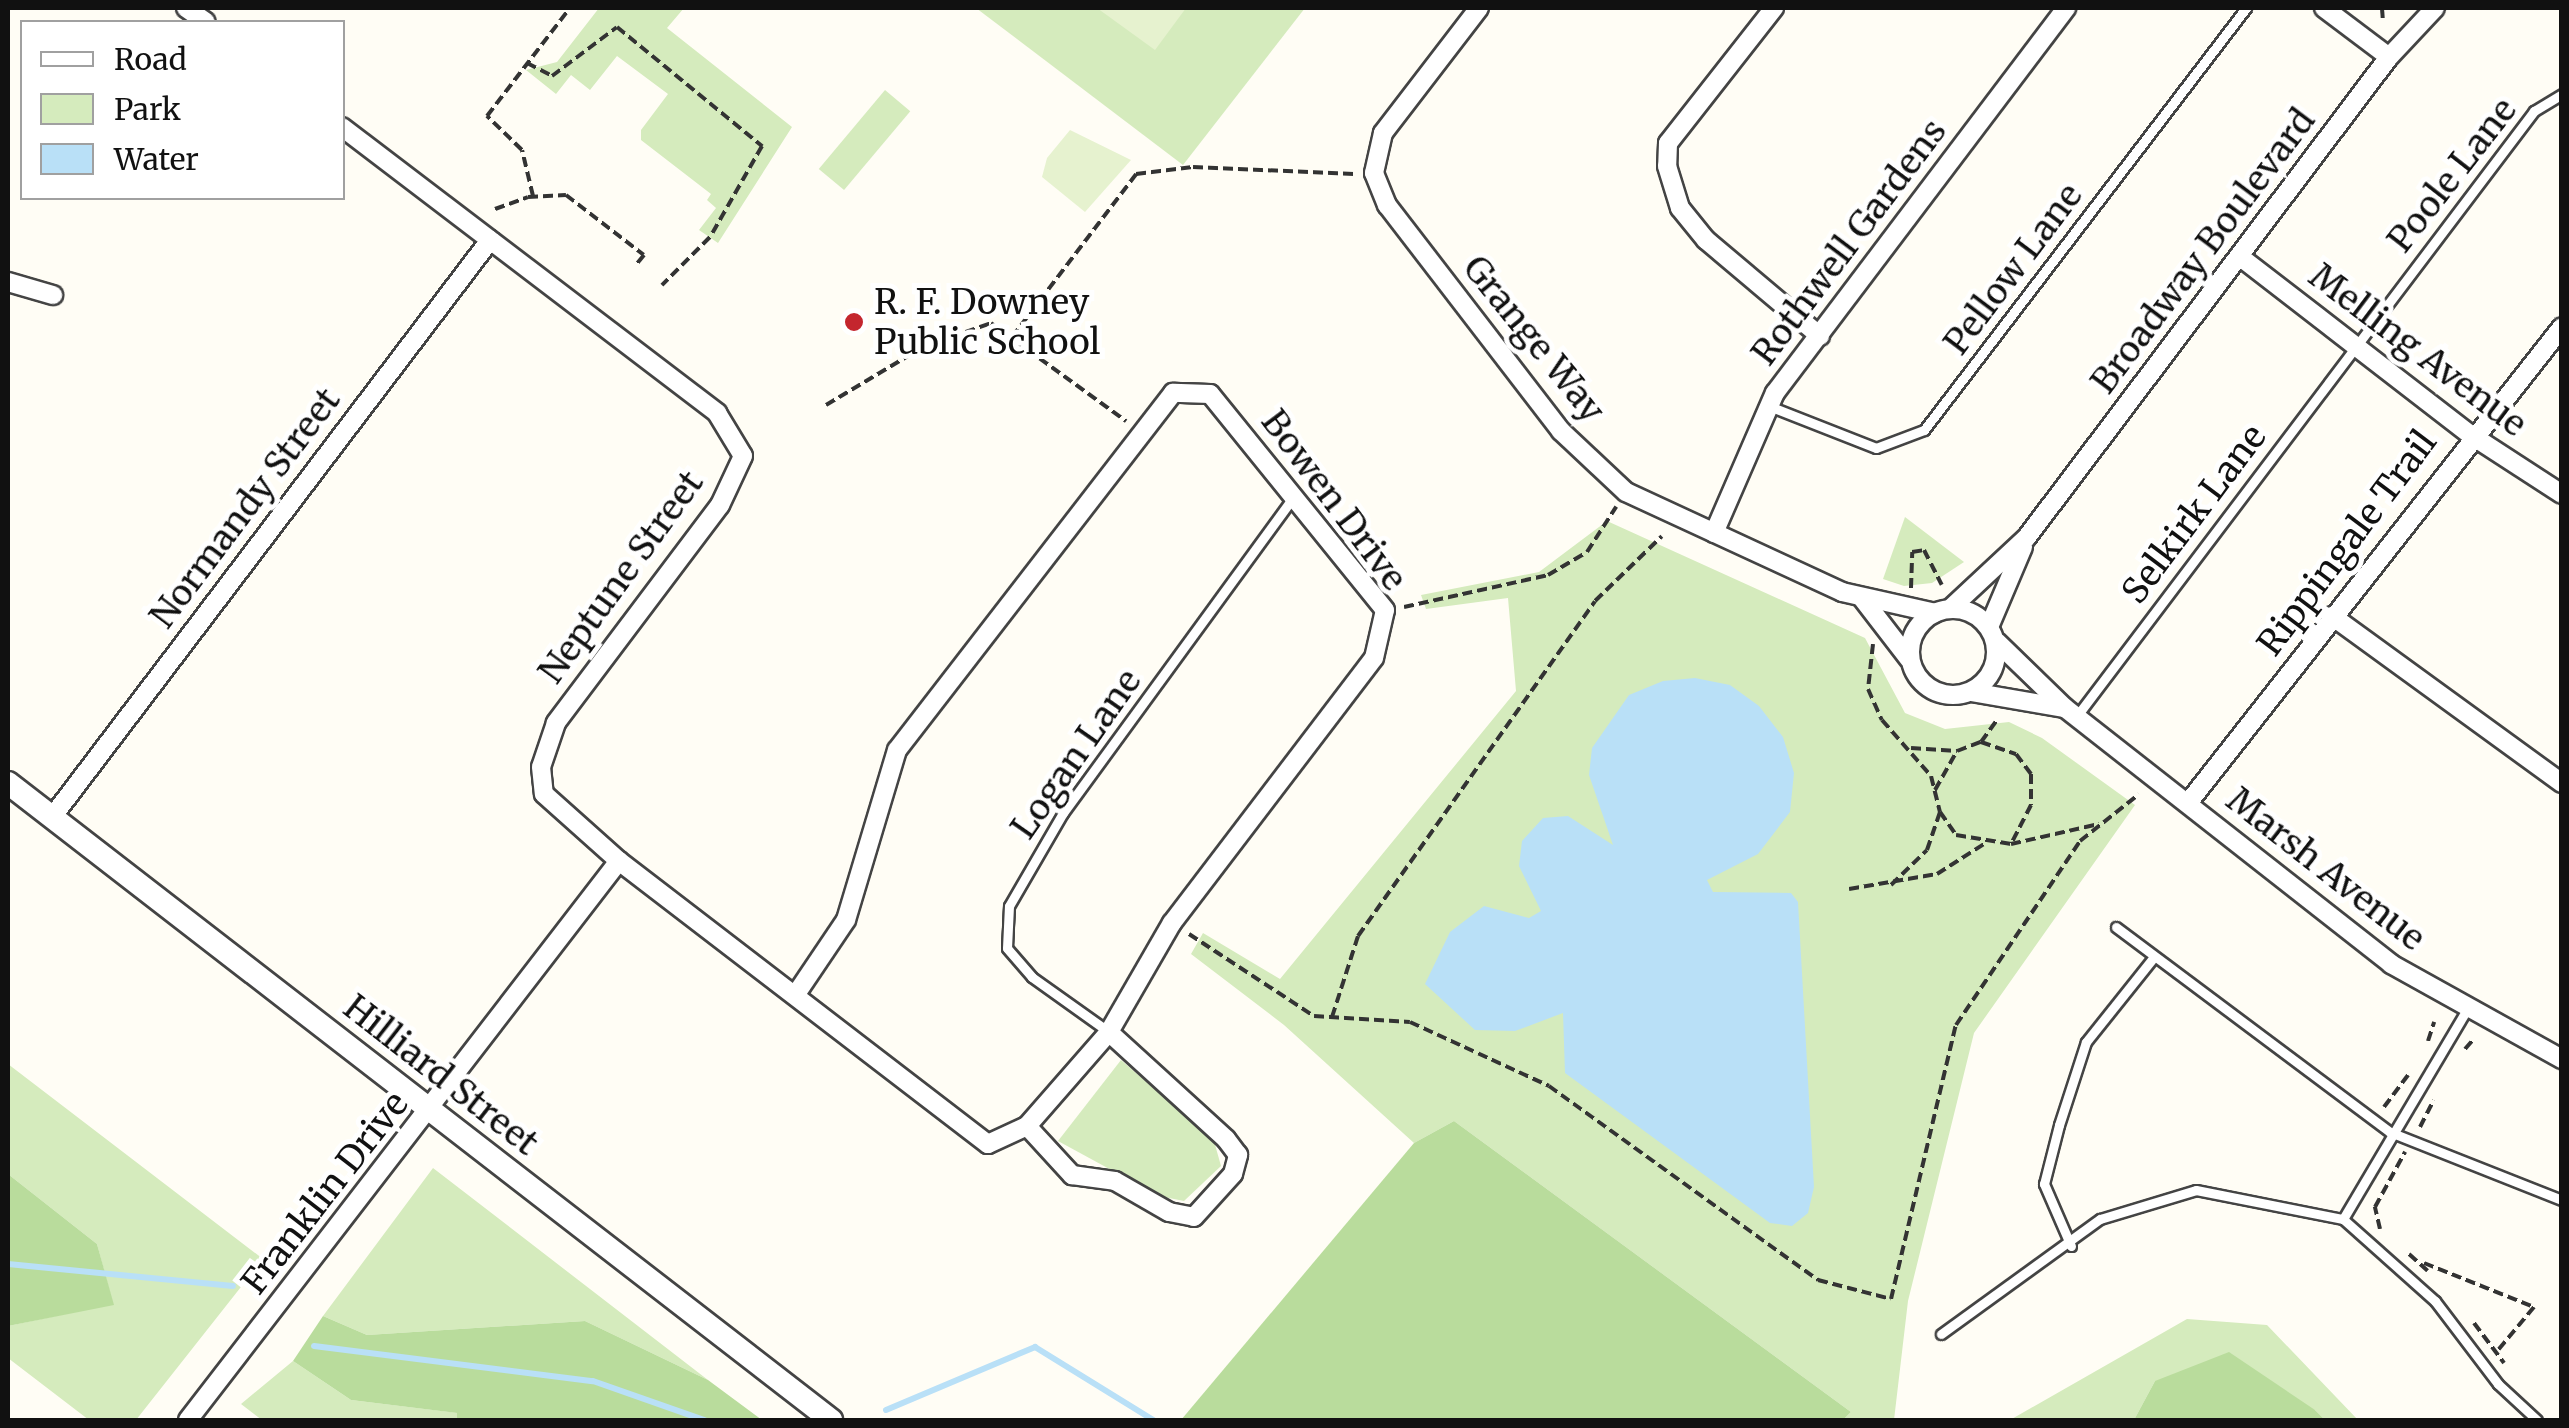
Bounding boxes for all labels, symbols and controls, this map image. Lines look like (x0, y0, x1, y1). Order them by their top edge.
legend (20, 20, 345, 200)
text: Road (114, 40, 187, 78)
text: Park (114, 90, 181, 128)
street label: Poole Lane (2379, 90, 2525, 260)
street label: Broadway Boulevard (2082, 100, 2324, 402)
street label: Rothwell Gardens (1743, 111, 1955, 373)
text: Water (114, 140, 199, 178)
street label: Pellow Lane (1935, 175, 2091, 363)
street label: Grange Way (1454, 248, 1614, 430)
street label: Melling Avenue (2301, 255, 2535, 445)
place label: R. F. Downey Public School (874, 281, 1100, 363)
marker: R. F. Downey Public School (843, 311, 865, 333)
street label: Normandy Street (141, 380, 349, 636)
street label: Bowen Drive (1253, 402, 1415, 598)
street label: Selkirk Lane (2113, 417, 2275, 611)
street label: Rippingale Trail (2249, 422, 2445, 664)
street label: Neptune Street (530, 463, 712, 691)
street label: Logan Lane (1002, 661, 1150, 847)
street label: Marsh Avenue (2219, 779, 2433, 959)
street label: Hilliard Street (335, 986, 547, 1164)
street label: Franklin Drive (233, 1084, 417, 1302)

